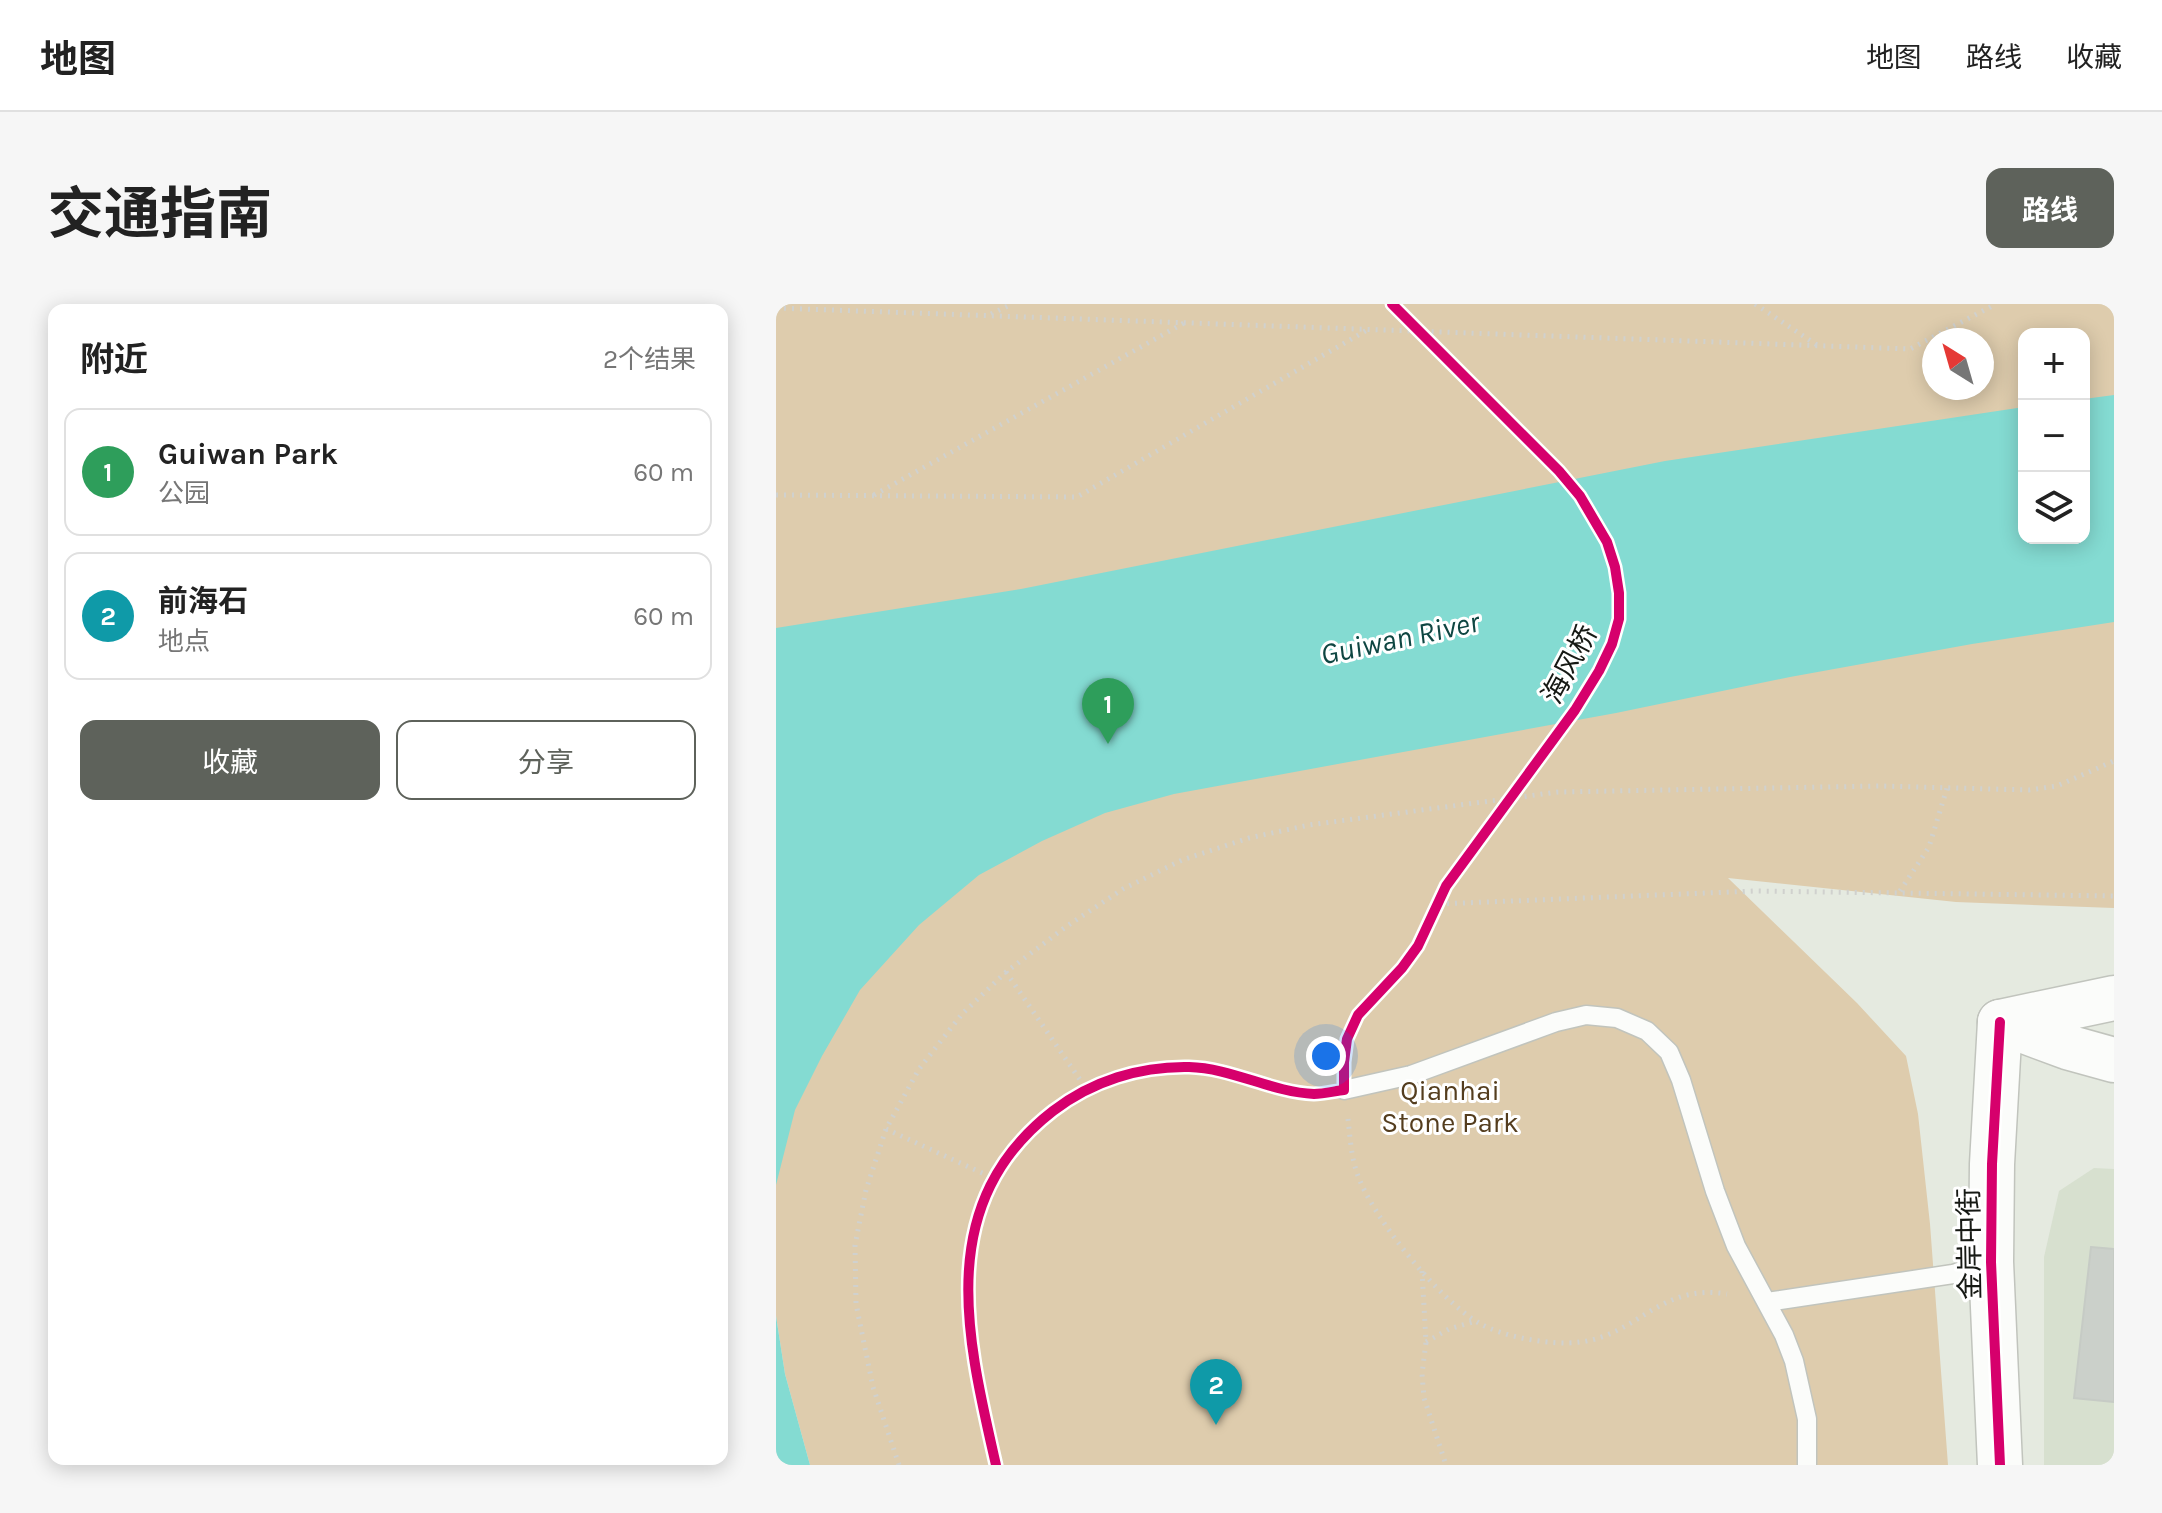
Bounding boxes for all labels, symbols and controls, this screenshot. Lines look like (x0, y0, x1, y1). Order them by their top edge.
text: 地图 (40, 37, 116, 82)
text: 地图 (1866, 41, 1922, 74)
text: 路线 (1966, 41, 2022, 74)
text: 收藏 (2066, 41, 2122, 74)
button: 路线 (1986, 168, 2114, 248)
text: 交通指南 (48, 182, 272, 247)
north arrow (1922, 328, 1994, 400)
map controls (2018, 328, 2090, 544)
button: + (2018, 328, 2090, 400)
text: 附近 (80, 340, 148, 380)
text: 2个结果 (603, 344, 696, 375)
button: − (2018, 400, 2090, 472)
text: Guiwan Park (158, 436, 338, 472)
text: 1 (103, 457, 113, 488)
text: 60 m (633, 457, 694, 488)
button: layers (2018, 472, 2090, 544)
text: 公园 (158, 478, 210, 509)
text: 前海石 (158, 583, 248, 619)
text: 2 (100, 601, 116, 632)
text: 60 m (633, 601, 694, 632)
water label: Guiwan River (1317, 603, 1484, 672)
street label: 海风桥 (1535, 619, 1604, 709)
text: 地点 (158, 626, 210, 657)
pin: 1 (1082, 678, 1134, 744)
button: 收藏 (80, 720, 380, 800)
button: 分享 (396, 720, 696, 800)
your location (1306, 1036, 1346, 1076)
park label: Qianhai Stone Park (1381, 1074, 1519, 1139)
street label: 金岸中街 (1952, 1188, 1987, 1300)
pin: 2 (1190, 1359, 1242, 1425)

